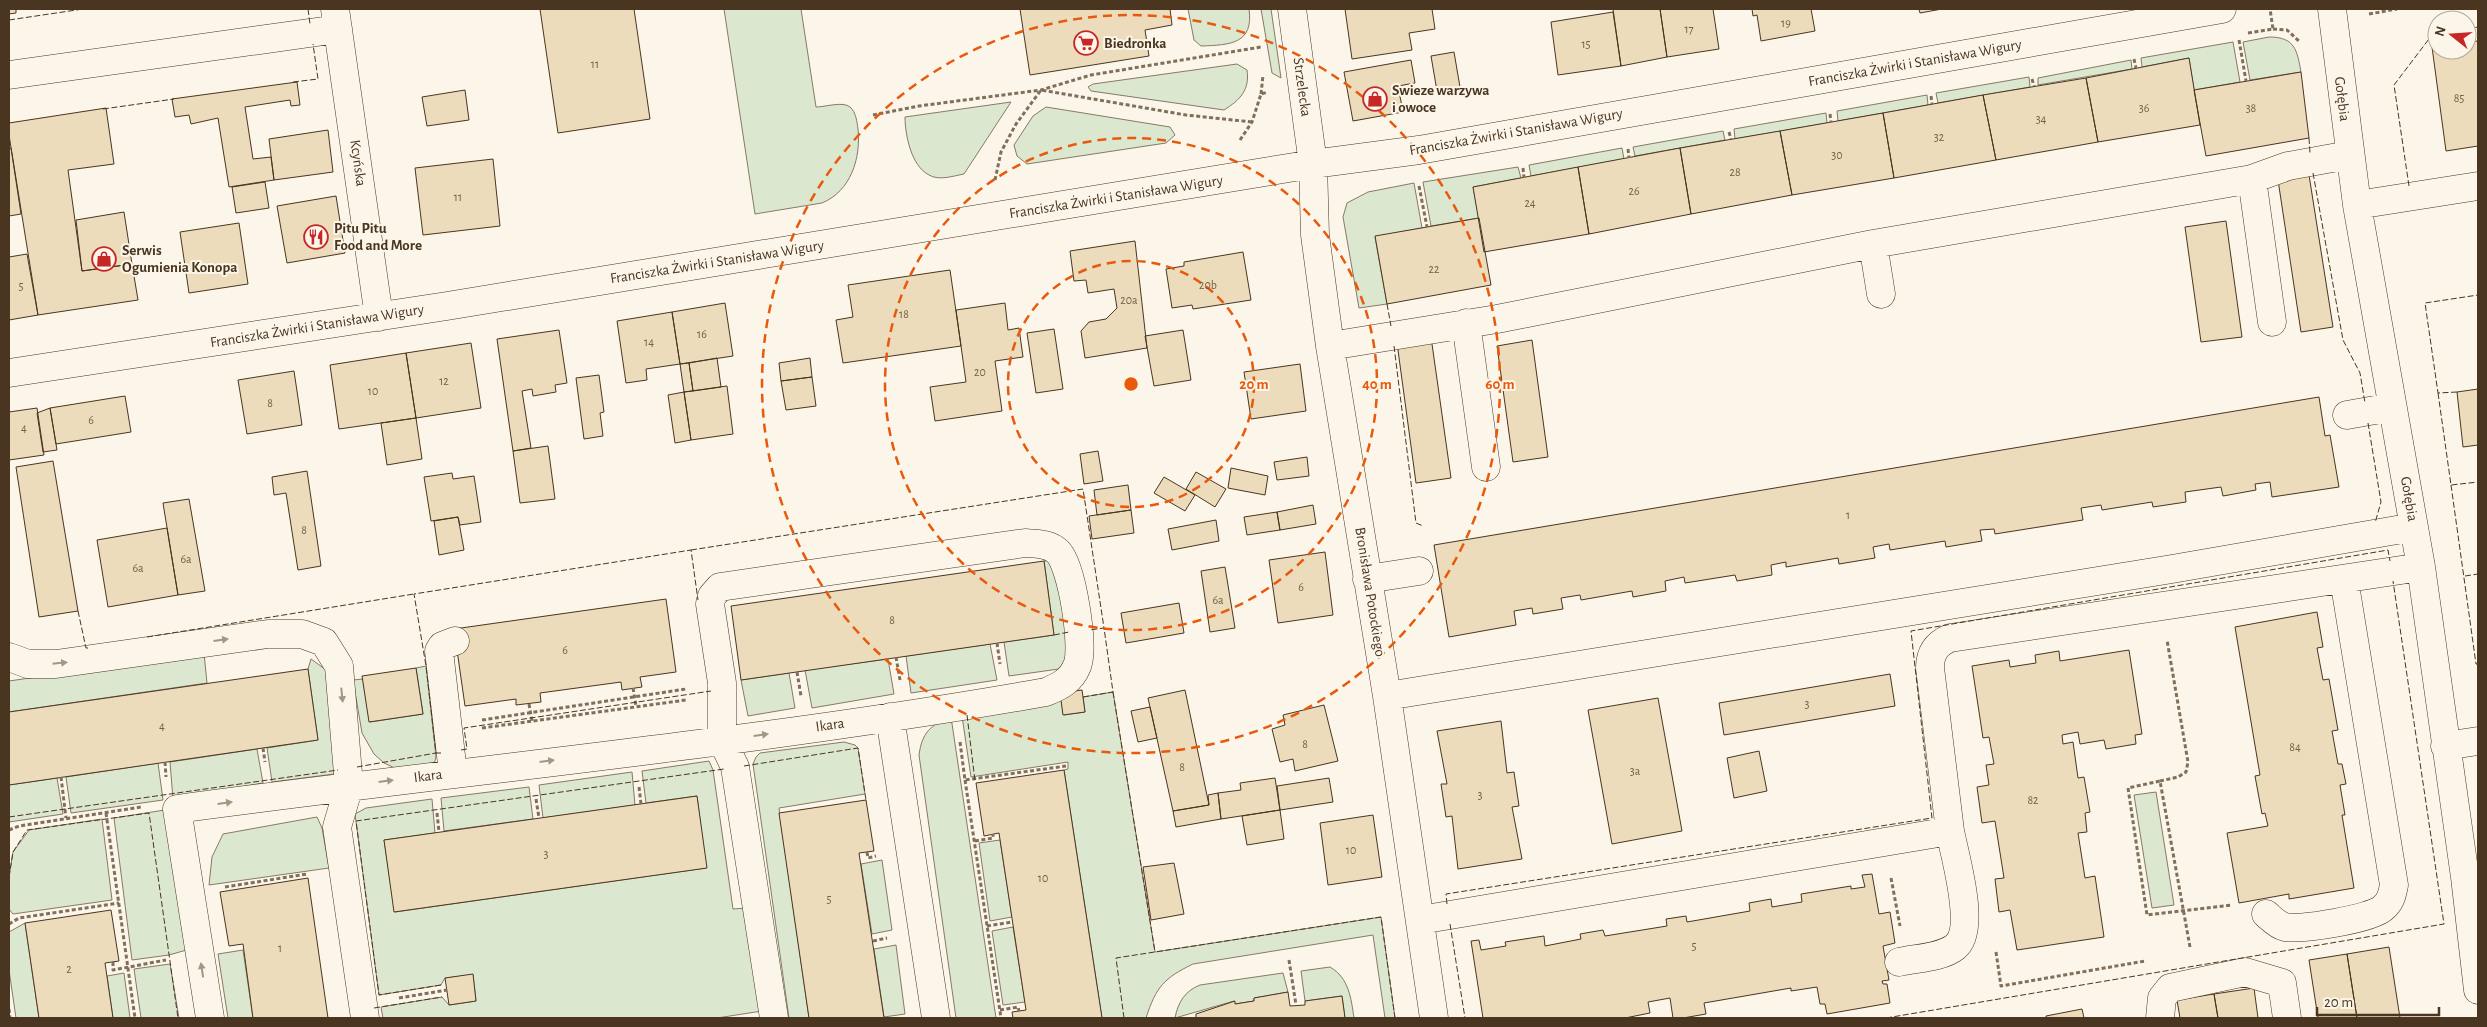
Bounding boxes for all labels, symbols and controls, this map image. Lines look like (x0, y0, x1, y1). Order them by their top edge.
north arrow (2427, 10, 2477, 60)
house number: 19 (1781, 17, 1791, 29)
house number: 17 (1684, 23, 1694, 35)
text: N (2432, 25, 2449, 38)
supermarket icon: Biedronka (1073, 30, 1099, 56)
street label: Franciszka Żwirki i Stanisława Wigury (1807, 35, 2023, 89)
place label: Biedronka (1104, 36, 1166, 51)
house number: 15 (1581, 38, 1591, 50)
street label: Strzelecka (1290, 57, 1314, 118)
house number: 11 (591, 58, 599, 70)
street label: Gołębia (2332, 76, 2352, 122)
place label: Swieze warzywa i owoce (1392, 83, 1489, 115)
shop icon: Swieze warzywa i owoce (1362, 86, 1388, 112)
house number: 85 (2454, 92, 2464, 104)
house number: 36 (2139, 102, 2150, 114)
house number: 38 (2246, 102, 2257, 114)
street label: Franciszka Żwirki i Stanisława Wigury (1408, 104, 1624, 158)
house number: 34 (2036, 113, 2047, 125)
house number: 32 (1934, 131, 1945, 143)
street label: Kcyńska (347, 139, 369, 187)
house number: 30 (1831, 149, 1843, 161)
house number: 28 (1729, 166, 1741, 178)
street label: Franciszka Żwirki i Stanisława Wigury (1008, 171, 1225, 221)
house number: 26 (1628, 185, 1640, 197)
house number: 11 (454, 191, 462, 203)
house number: 24 (1524, 197, 1536, 209)
place label: Pitu Pitu Food and More (334, 221, 422, 253)
restaurant icon: Pitu Pitu Food and More (303, 224, 329, 250)
street label: Franciszka Żwirki i Stanisława Wigury (609, 236, 826, 286)
place label: Serwis Ogumienia Konopa (122, 243, 237, 275)
shop icon: Serwis Ogumienia Konopa (91, 246, 117, 272)
house number: 22 (1429, 263, 1440, 275)
house number: 20b (1199, 279, 1217, 291)
house number: 5 (18, 280, 24, 292)
house number: 20a (1120, 294, 1138, 306)
street label: Franciszka Żwirki i Stanisława Wigury (209, 300, 426, 350)
house number: 18 (899, 308, 909, 320)
house number: 16 (697, 328, 707, 340)
house number: 14 (644, 336, 654, 348)
house number: 20 (974, 366, 986, 378)
house number: 12 (439, 375, 449, 387)
centre of rings (1122, 375, 1140, 393)
text: 20 m (1239, 377, 1269, 392)
text: 40 m (1362, 377, 1392, 392)
text: 60 m (1485, 377, 1515, 392)
house number: 10 (368, 385, 378, 397)
house number: 8 (267, 397, 273, 409)
house number: 6 (88, 414, 94, 426)
house number: 4 (21, 422, 27, 434)
street label: Gołębia (2398, 475, 2420, 523)
house number: 1 (1846, 509, 1850, 521)
house number: 8 (301, 524, 307, 536)
street label: Bronisława Potockiego (1352, 526, 1388, 658)
house number: 6a (180, 553, 192, 565)
house number: 6a (132, 562, 144, 574)
house number: 6 (1298, 581, 1304, 593)
house number: 6a (1212, 594, 1224, 606)
house number: 8 (889, 614, 895, 626)
one-way arrow (213, 636, 229, 644)
house number: 6 (562, 644, 568, 656)
one-way arrow (52, 659, 68, 667)
one-way arrow (338, 688, 346, 704)
house number: 3 (1805, 698, 1810, 710)
street label: Ikara (815, 716, 845, 734)
house number: 4 (159, 720, 165, 732)
one-way arrow (753, 730, 769, 738)
house number: 8 (1302, 738, 1308, 750)
house number: 84 (2289, 741, 2301, 753)
one-way arrow (540, 757, 556, 765)
house number: 8 (1179, 761, 1185, 773)
house number: 3a (1630, 765, 1641, 777)
street label: Ikara (413, 767, 443, 785)
one-way arrow (379, 777, 395, 785)
house number: 3 (1478, 789, 1483, 801)
house number: 82 (2027, 794, 2039, 806)
one-way arrow (217, 798, 233, 806)
house number: 10 (1346, 844, 1356, 856)
house number: 3 (544, 848, 549, 860)
house number: 10 (1038, 872, 1048, 884)
house number: 5 (826, 893, 832, 905)
house number: 5 (1691, 940, 1697, 952)
house number: 1 (278, 942, 282, 954)
one-way arrow (198, 962, 206, 978)
house number: 2 (66, 963, 72, 975)
scale bar (2317, 984, 2440, 1016)
text: 20 m (2324, 995, 2353, 1010)

